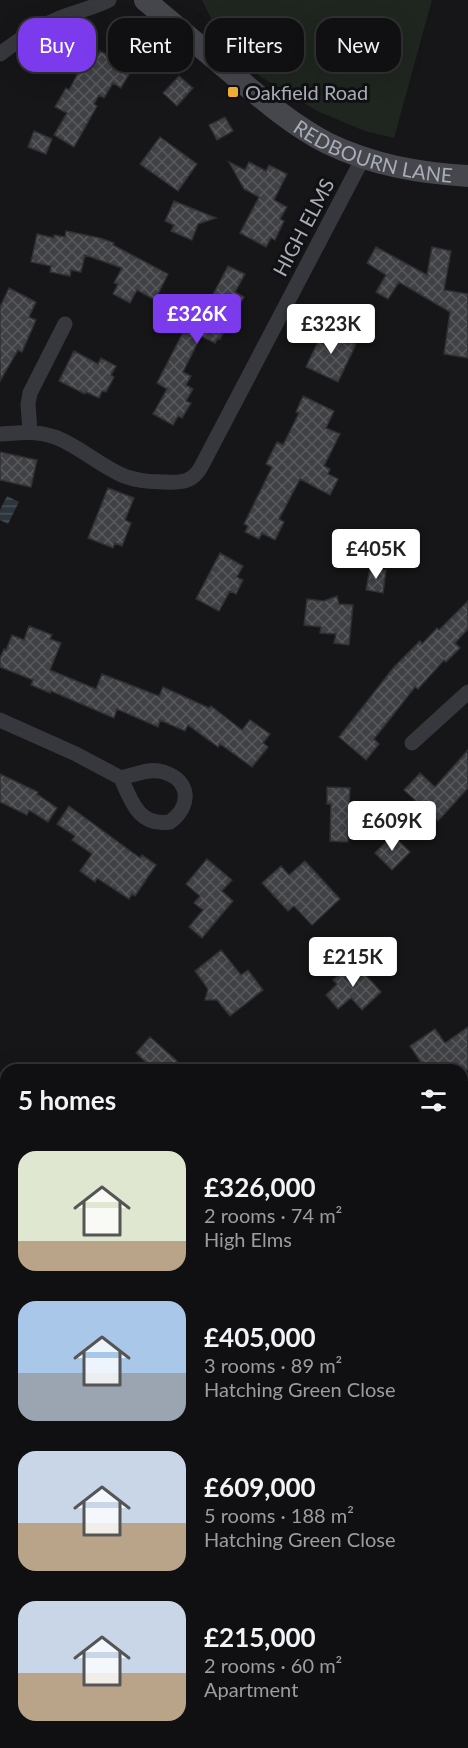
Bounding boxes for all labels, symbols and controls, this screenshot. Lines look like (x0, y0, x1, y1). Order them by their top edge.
chip: Buy (18, 18, 96, 72)
chip: Rent (108, 18, 193, 72)
chip: Filters (205, 18, 304, 72)
chip: New (316, 18, 401, 72)
place label: Oakfield Road (245, 80, 368, 104)
marker: Oakfield Road (226, 85, 240, 99)
street label: REDBOURN LANE (289, 114, 454, 187)
street label: HIGH ELMS (267, 174, 339, 280)
pin: £326K (155, 294, 239, 345)
text: £326K (167, 301, 227, 325)
pin: £323K (289, 304, 373, 355)
text: £323K (301, 311, 361, 335)
pin: £405K (334, 529, 418, 580)
text: £405K (346, 536, 406, 560)
pin: £609K (350, 801, 434, 852)
text: £609K (362, 808, 422, 832)
pin: £215K (311, 937, 395, 988)
text: £215K (323, 944, 383, 968)
text: 5 homes (18, 1084, 116, 1116)
icon: filters (417, 1084, 450, 1117)
text: £326,000 (204, 1171, 316, 1203)
icon: home (66, 1175, 138, 1247)
text: 2 rooms · 74 m² (204, 1203, 342, 1227)
text: High Elms (204, 1227, 292, 1251)
text: £405,000 (204, 1321, 316, 1353)
icon: home (66, 1325, 138, 1397)
text: 3 rooms · 89 m² (204, 1353, 342, 1377)
text: Hatching Green Close (204, 1377, 395, 1401)
text: £609,000 (204, 1471, 316, 1503)
icon: home (66, 1475, 138, 1547)
text: 5 rooms · 188 m² (204, 1503, 354, 1527)
text: Hatching Green Close (204, 1527, 395, 1551)
text: £215,000 (204, 1621, 316, 1653)
icon: home (66, 1625, 138, 1697)
text: 2 rooms · 60 m² (204, 1653, 342, 1677)
text: Apartment (204, 1677, 298, 1701)

